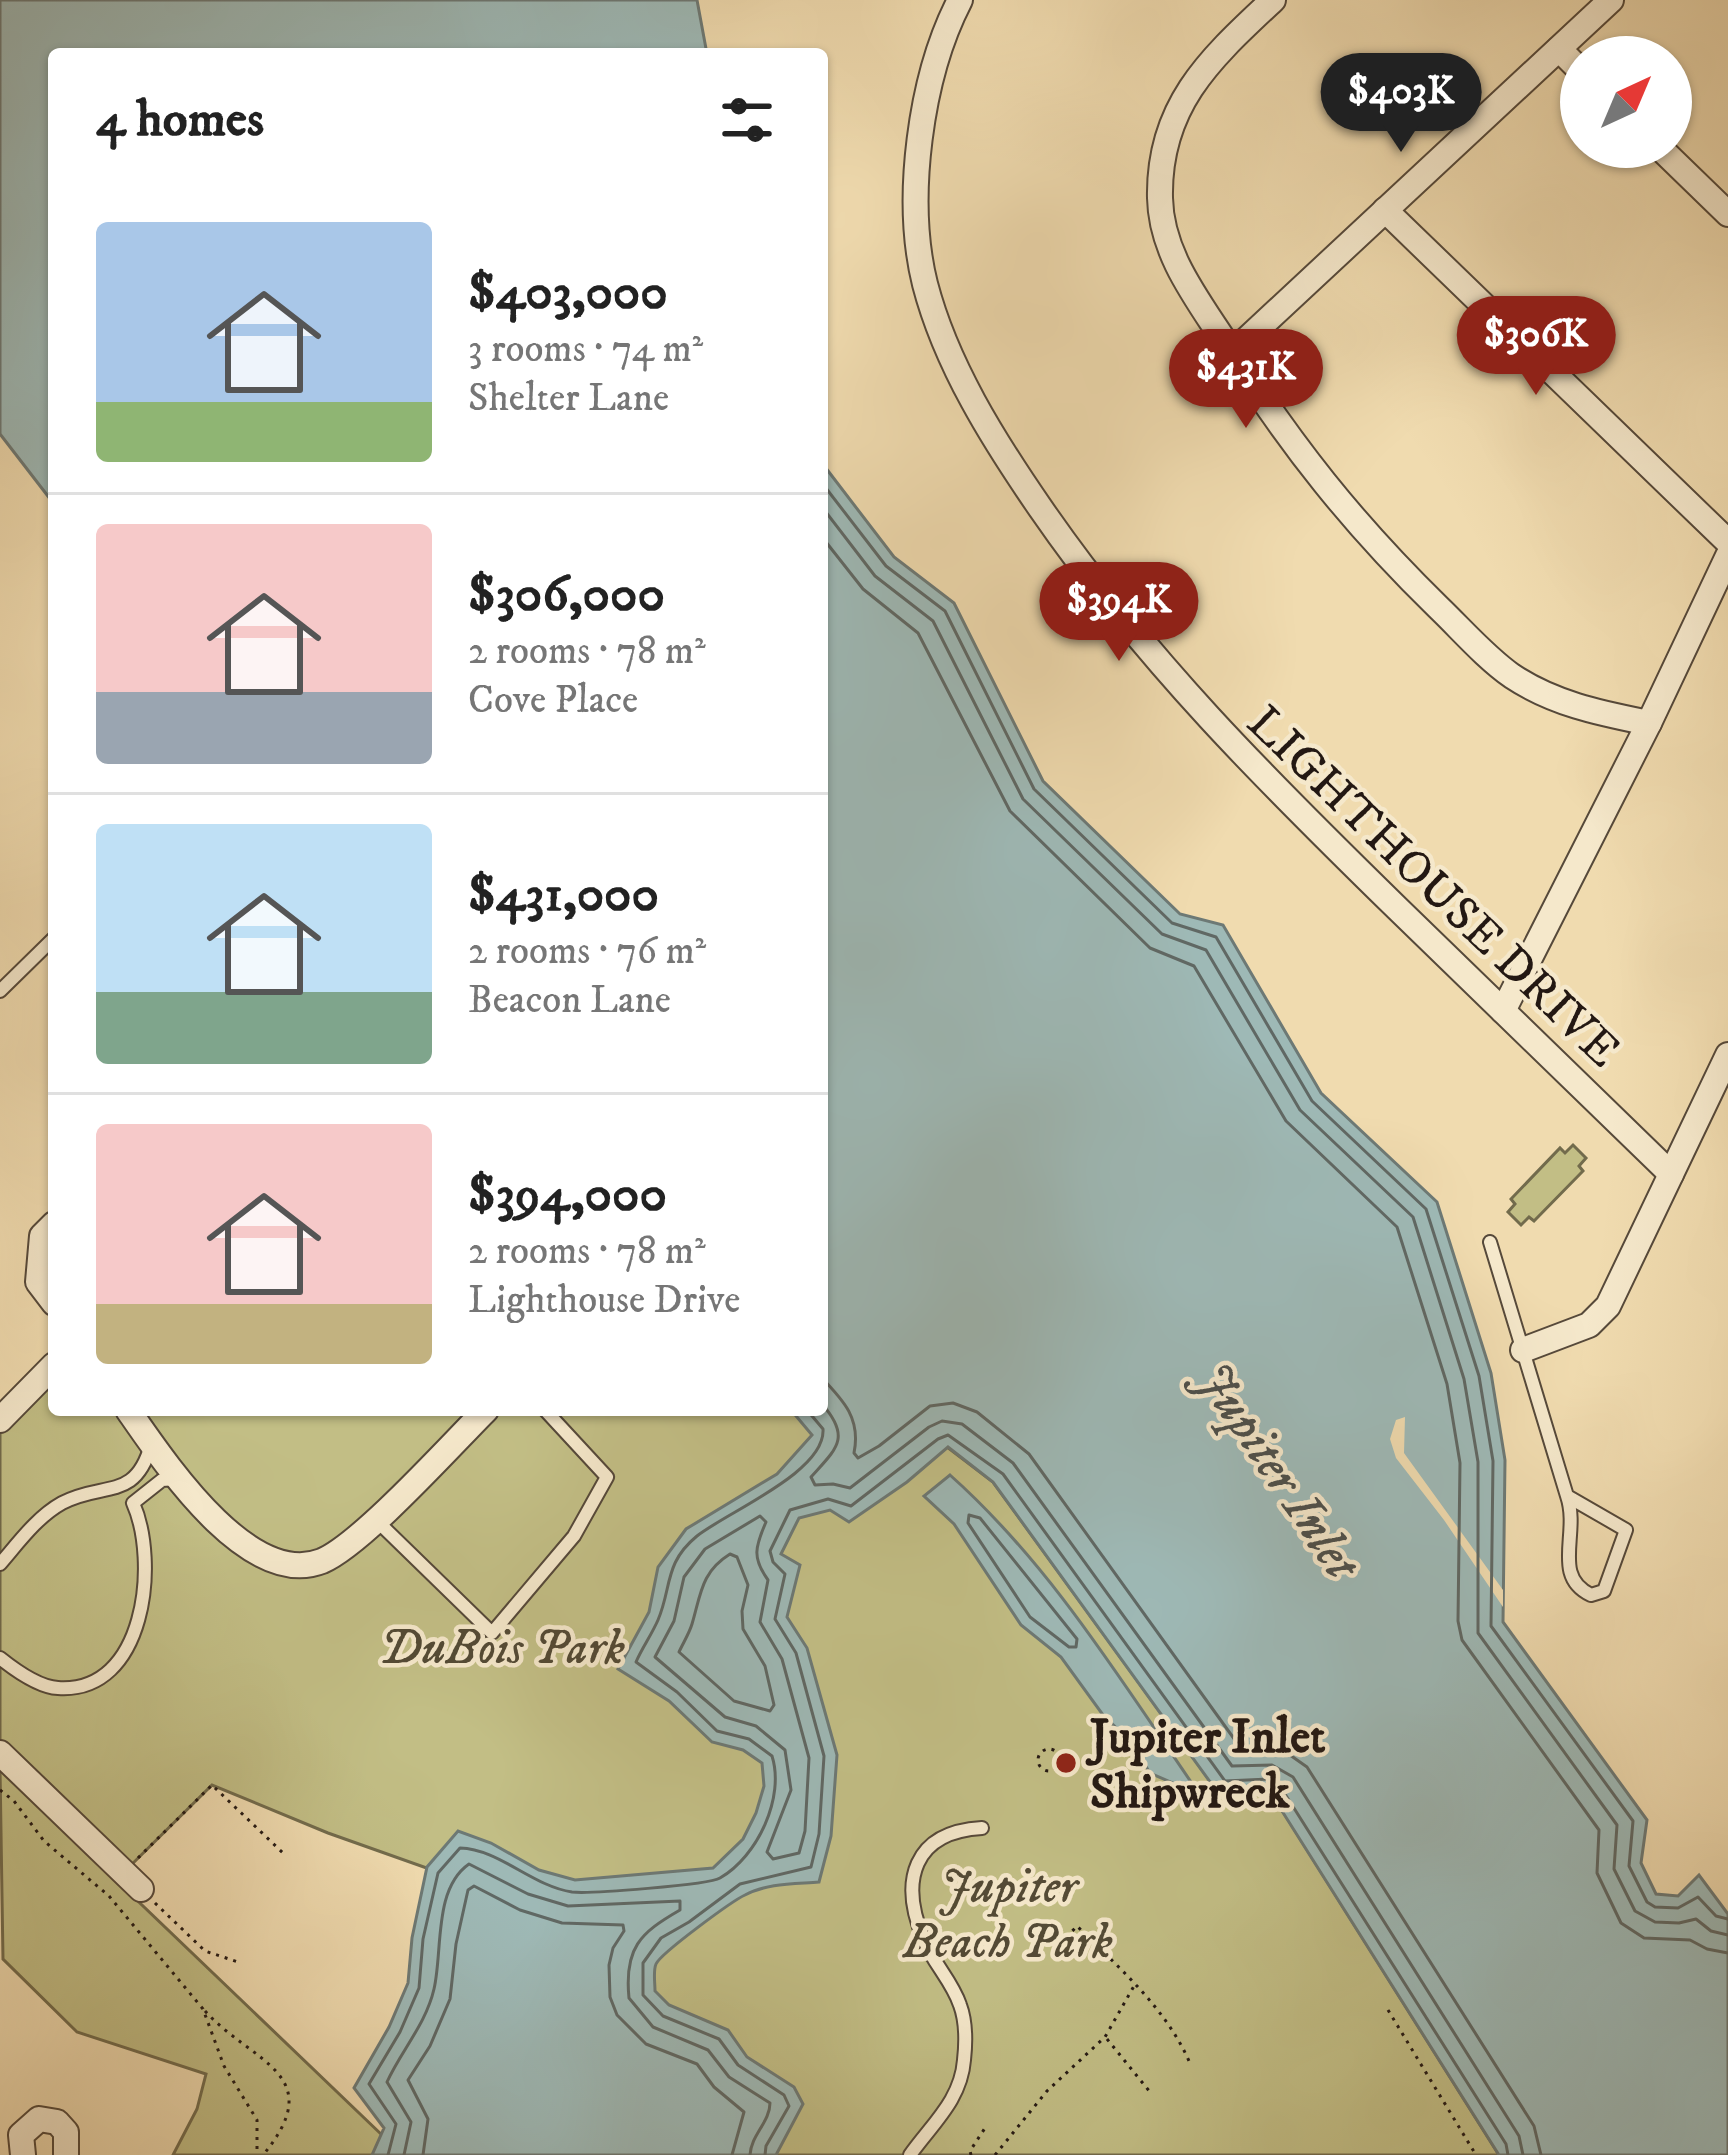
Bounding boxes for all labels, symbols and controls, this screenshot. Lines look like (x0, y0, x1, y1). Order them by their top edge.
north arrow (1560, 36, 1692, 168)
map controls (1560, 36, 1692, 168)
pin: $403K (1317, 53, 1485, 155)
text: $403K (1348, 67, 1454, 116)
icon: filters (714, 87, 780, 153)
text: 4 homes (96, 88, 264, 152)
text: $403,000 (468, 261, 668, 325)
icon: home (192, 270, 336, 414)
pin: $306K (1452, 296, 1620, 398)
text: $306K (1484, 310, 1588, 359)
text: 3 rooms · 74 m² (468, 325, 703, 374)
pin: $431K (1162, 329, 1330, 431)
text: $431K (1196, 343, 1296, 392)
text: Shelter Lane (468, 374, 669, 423)
pin: $394K (1035, 562, 1203, 664)
text: $306,000 (468, 563, 665, 627)
icon: home (192, 572, 336, 716)
text: $394K (1066, 576, 1172, 625)
text: 2 rooms · 78 m² (468, 627, 706, 676)
text: Cove Place (468, 676, 638, 725)
street label: LIGHTHOUSE DRIVE (1234, 693, 1632, 1081)
text: $431,000 (468, 863, 659, 927)
icon: home (192, 872, 336, 1016)
text: 2 rooms · 76 m² (468, 927, 706, 976)
text: Beacon Lane (468, 976, 671, 1025)
text: $394,000 (468, 1163, 667, 1227)
icon: home (192, 1172, 336, 1316)
text: 2 rooms · 78 m² (468, 1227, 706, 1276)
text: Lighthouse Drive (468, 1276, 740, 1325)
water label: Jupiter Inlet (1180, 1349, 1375, 1595)
park label: DuBois Park (379, 1619, 625, 1679)
place label: Jupiter Inlet Shipwreck (1085, 1708, 1326, 1823)
marker: Jupiter Inlet Shipwreck (1053, 1750, 1079, 1776)
park label: Jupiter Beach Park (901, 1858, 1113, 1973)

